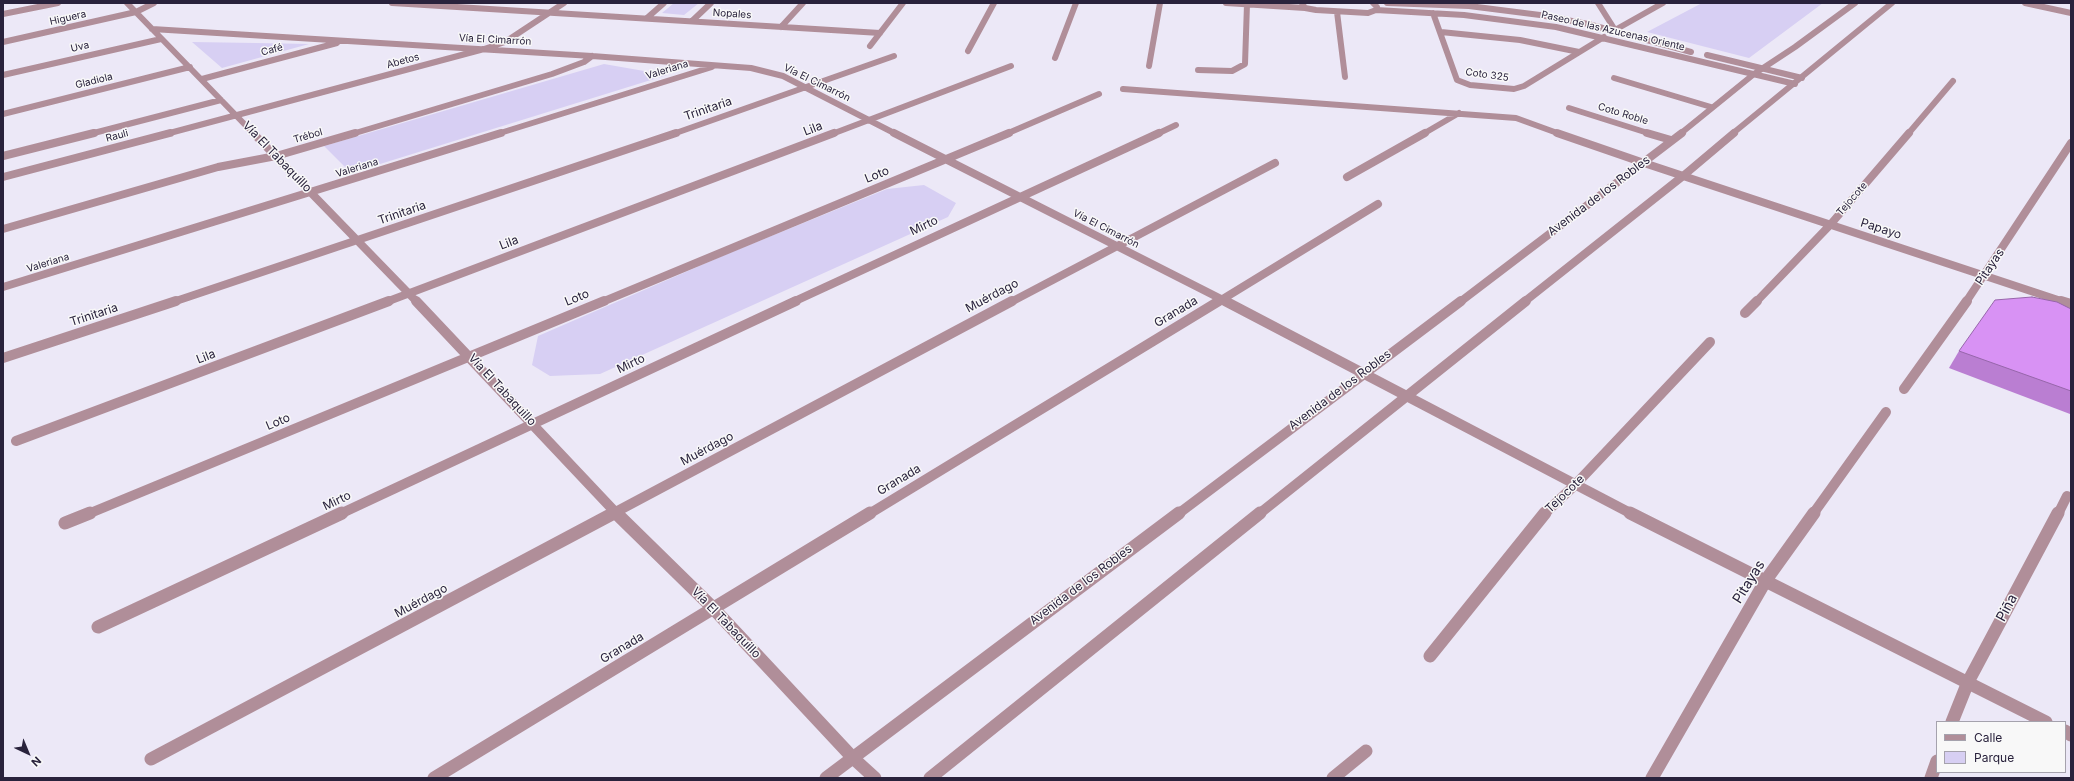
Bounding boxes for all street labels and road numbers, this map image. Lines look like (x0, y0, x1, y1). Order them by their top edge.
street label: Nopales (712, 7, 752, 21)
street label: Higuera (49, 8, 87, 28)
street label: Paseo de las Azucenas Oriente (1540, 9, 1686, 53)
street label: Vía El Cimarrón (458, 32, 532, 48)
street label: Uva (70, 39, 90, 55)
street label: Café (260, 41, 284, 59)
street label: Abetos (385, 51, 421, 71)
street label: Valeriana (644, 58, 690, 82)
street label: Vía El Cimarrón (782, 62, 852, 104)
street label: Coto 325 (1465, 66, 1509, 84)
street label: Gladiola (74, 71, 114, 91)
street label: Trinitaria (682, 94, 734, 124)
street label: Coto Roble (1596, 101, 1650, 127)
street label: Vía El Tabaquillo (240, 119, 314, 195)
street label: Lila (801, 119, 825, 139)
street label: Trébol (292, 126, 324, 146)
street label: Rauli (104, 127, 130, 145)
street label: Avenida de los Robles (1545, 153, 1653, 239)
street label: Valeriana (334, 156, 380, 180)
street label: Loto (863, 164, 891, 186)
street label: Tejocote (1834, 180, 1870, 218)
street label: Trinitaria (376, 198, 428, 228)
street label: Vía El Cimarrón (1071, 207, 1141, 251)
street label: Mirto (908, 213, 940, 239)
street label: Papayo (1859, 216, 1903, 242)
street label: Lila (497, 233, 521, 253)
street label: Pitayas (1973, 246, 2007, 288)
street label: Valeriana (25, 251, 71, 275)
street label: Muérdago (963, 276, 1021, 316)
street label: Loto (563, 287, 591, 309)
street label: Granada (1152, 293, 1200, 331)
street label: Trinitaria (68, 300, 120, 330)
street label: Lila (194, 347, 218, 367)
street label: Avenida de los Robles (1286, 347, 1394, 433)
street label: Vía El Tabaquillo (465, 351, 539, 429)
street label: Mirto (615, 351, 647, 377)
street label: Loto (264, 410, 292, 434)
street label: Muérdago (678, 429, 736, 469)
street label: Granada (875, 461, 923, 499)
street label: Tejocote (1542, 472, 1588, 516)
street label: Mirto (321, 488, 353, 514)
street label: Avenida de los Robles (1027, 542, 1135, 628)
street label: Pitayas (1729, 557, 1769, 607)
street label: Muérdago (392, 581, 450, 621)
street label: Vía El Tabaquillo (689, 585, 763, 661)
street label: Piña (1993, 591, 2021, 625)
street label: Granada (598, 629, 646, 667)

